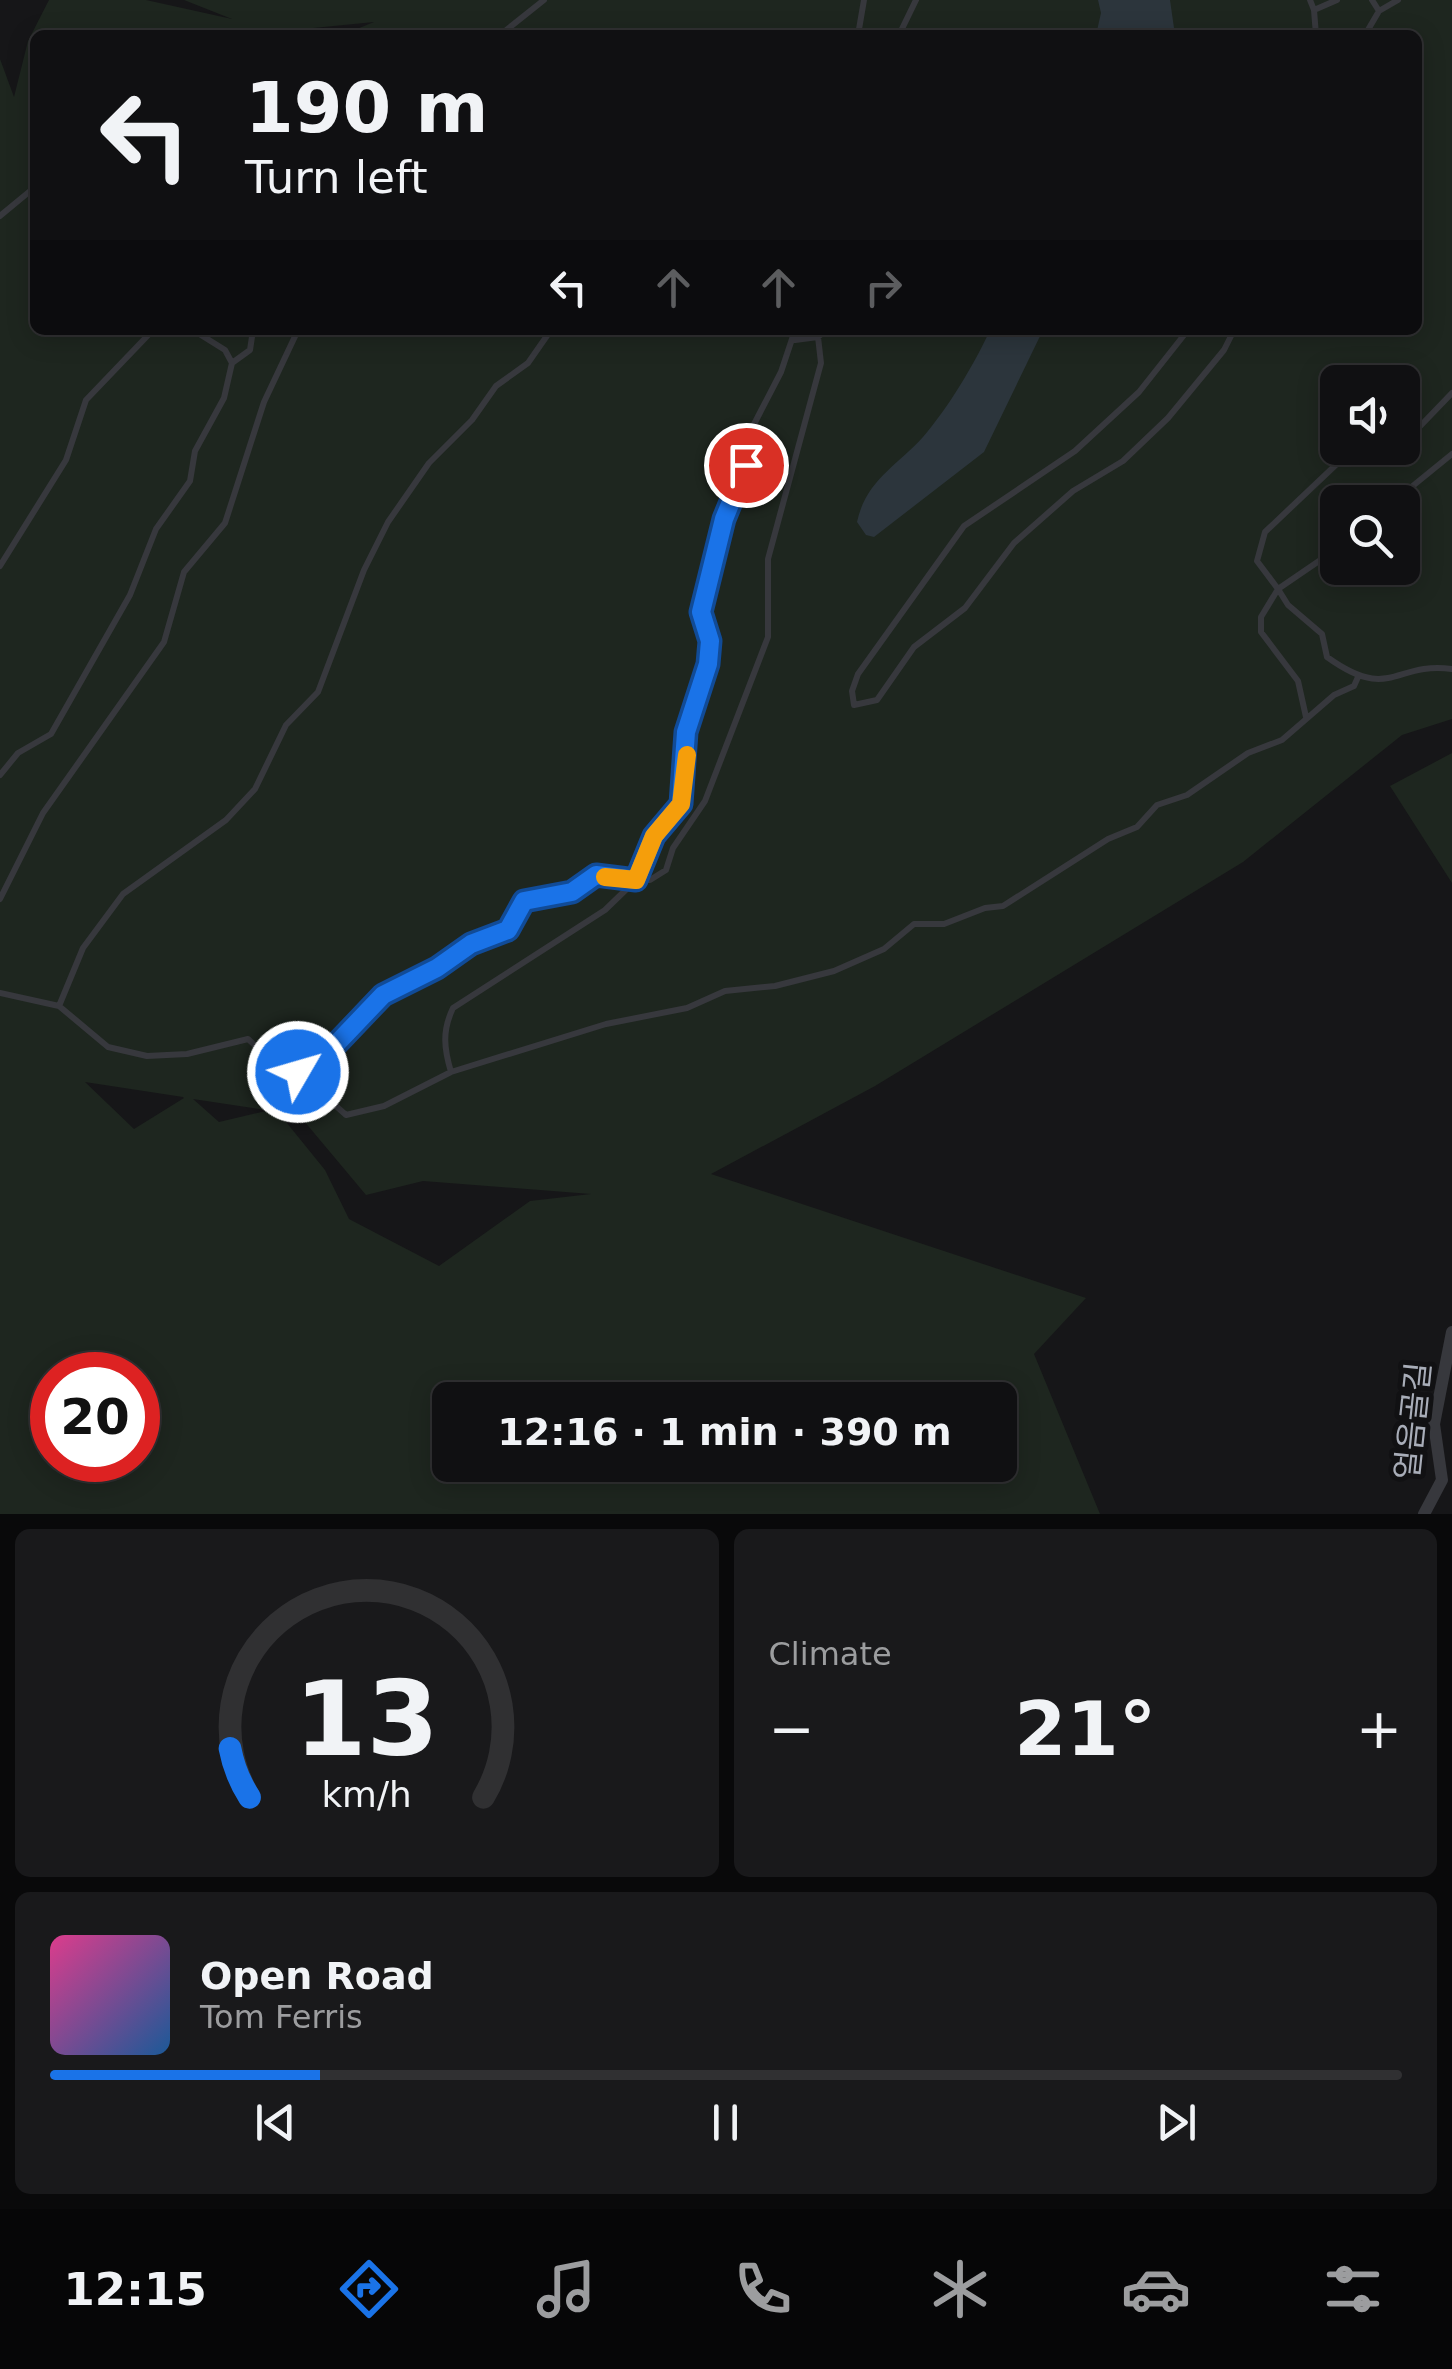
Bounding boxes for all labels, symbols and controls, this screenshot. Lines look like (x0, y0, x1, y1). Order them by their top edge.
text: 190 m (245, 67, 488, 149)
icon: left (80, 70, 210, 200)
text: Turn left (245, 151, 428, 204)
icon: left (541, 260, 596, 315)
icon: ahead (646, 260, 701, 315)
icon: ahead (751, 260, 806, 315)
icon: right (856, 260, 911, 315)
map controls (1320, 365, 1420, 585)
button: sound (1320, 365, 1420, 465)
pin (704, 423, 789, 508)
icon: arrive (719, 438, 774, 493)
button: search (1320, 485, 1420, 585)
position arrow (246, 1020, 350, 1124)
speed limit sign: 20 (30, 1352, 160, 1482)
street label: 얼음골길 (1388, 1360, 1438, 1482)
text: 12:16 · 1 min · 390 m (497, 1410, 952, 1454)
text: Climate (769, 1635, 892, 1673)
text: 13 (294, 1658, 439, 1780)
text: 21° (1014, 1685, 1156, 1773)
text: − (769, 1697, 815, 1761)
text: + (1356, 1697, 1402, 1761)
text: km/h (322, 1774, 412, 1815)
text: Open Road (200, 1954, 434, 1998)
text: Tom Ferris (200, 1998, 363, 2036)
icon: previous (248, 2095, 303, 2150)
icon: pause (698, 2095, 753, 2150)
icon: next (1149, 2095, 1204, 2150)
icon: directions (334, 2254, 404, 2324)
icon: music (531, 2254, 601, 2324)
icon: phone (728, 2254, 798, 2324)
icon: climate (925, 2254, 995, 2324)
icon: car (1121, 2254, 1191, 2324)
icon: filters (1318, 2254, 1388, 2324)
text: 12:15 (63, 2263, 207, 2316)

